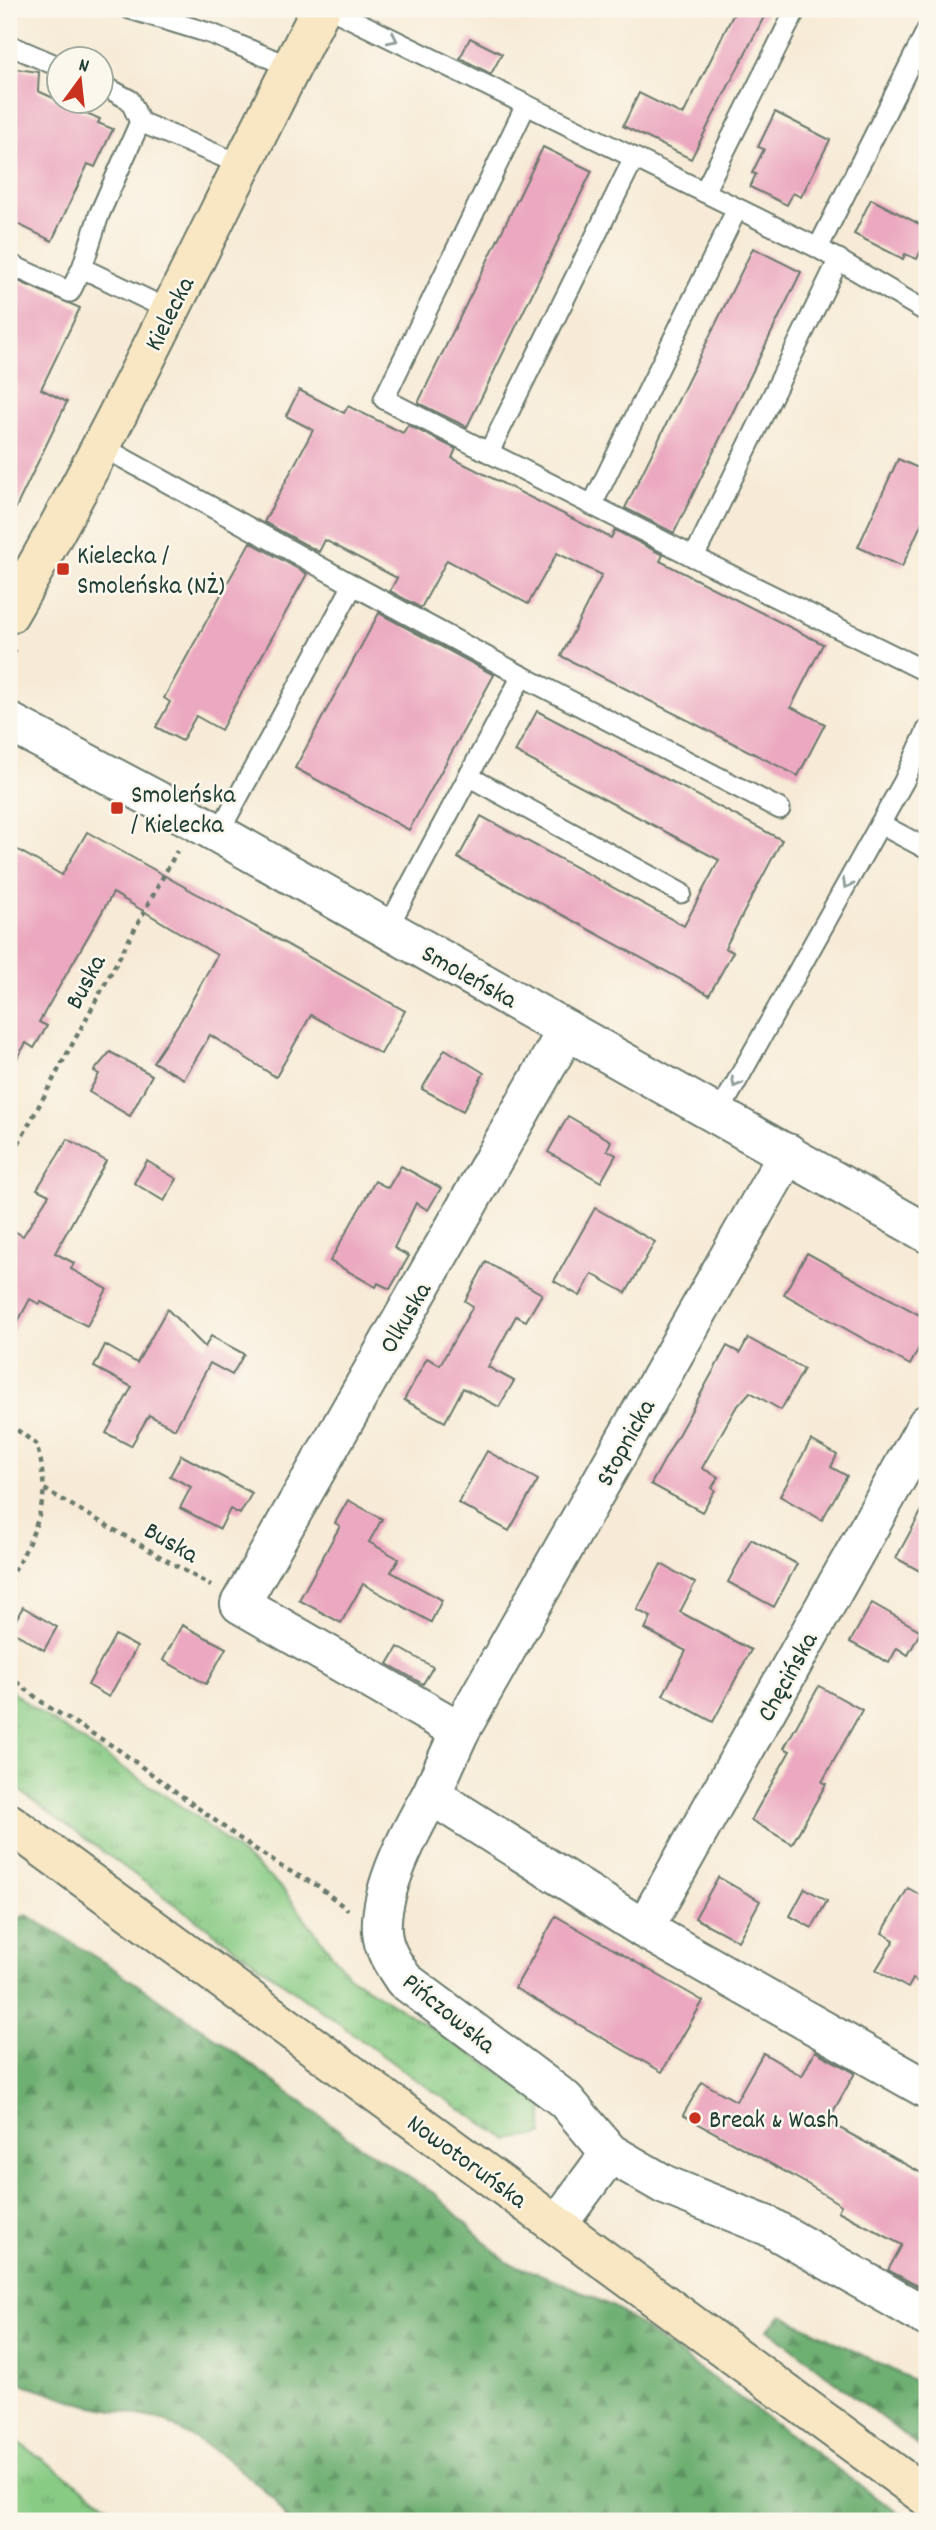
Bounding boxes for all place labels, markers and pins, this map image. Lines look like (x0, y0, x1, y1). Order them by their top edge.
place label: Kielecka / Smoleńska (NŻ) (77, 539, 225, 606)
marker: Kielecka / Smoleńska (NŻ) (55, 561, 71, 577)
place label: Smoleńska / Kielecka (131, 778, 236, 845)
marker: Smoleńska / Kielecka (109, 800, 125, 816)
place label: Break & Wash (709, 2103, 839, 2140)
marker: Break & Wash (687, 2110, 703, 2126)

